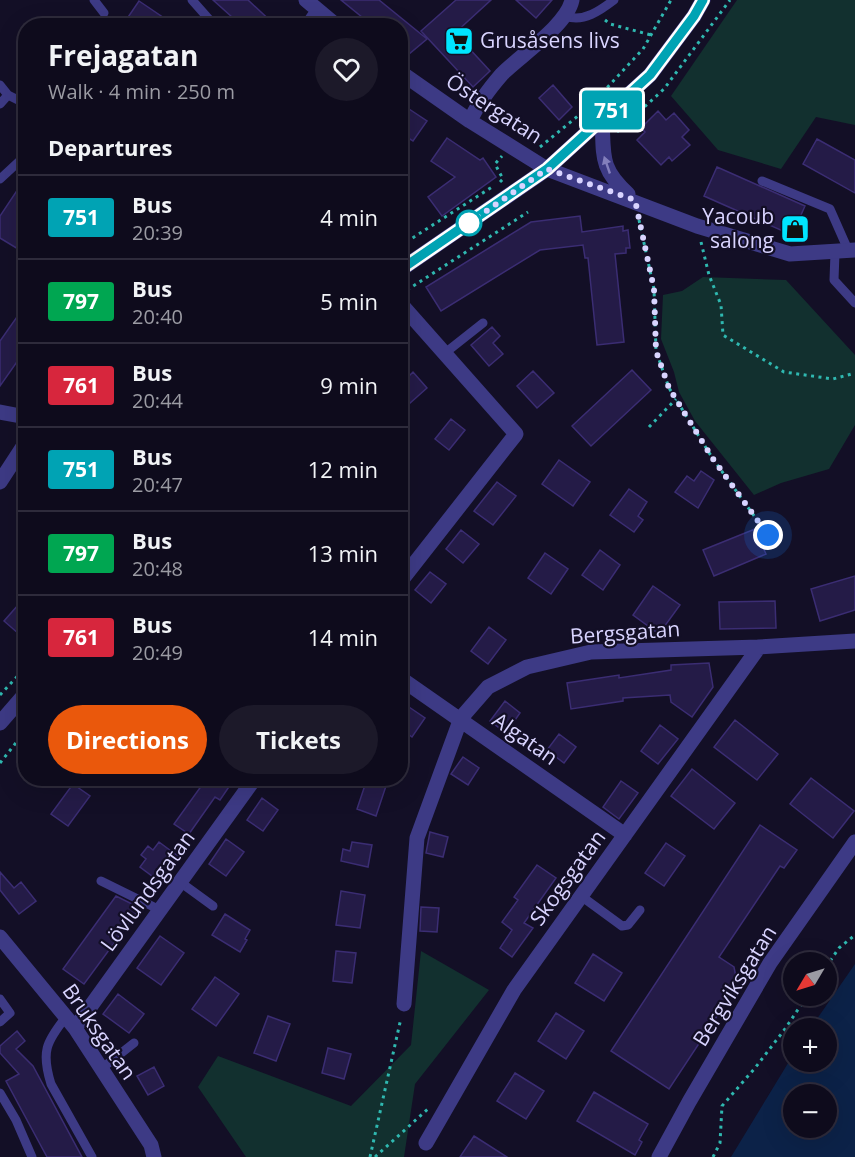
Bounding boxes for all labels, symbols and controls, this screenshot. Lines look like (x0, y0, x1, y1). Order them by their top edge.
supermarket icon: Grusåsens livs (443, 25, 475, 57)
place label: Grusåsens livs (480, 26, 620, 54)
text: Frejagatan (48, 36, 198, 74)
button: heart (315, 38, 378, 101)
street label: Östergatan (441, 67, 548, 150)
text: Walk · 4 min · 250 m (48, 78, 235, 105)
line badge: 751 (578, 90, 646, 130)
text: 751 (594, 96, 630, 124)
text: Departures (48, 132, 172, 162)
one-way arrow (602, 155, 611, 173)
text: Bus (132, 189, 172, 219)
text: 4 min (320, 202, 378, 232)
place label: Yacoub salong (702, 202, 774, 254)
text: 751 (63, 203, 99, 231)
unlabelled marker (456, 210, 482, 236)
shop icon: Yacoub salong (779, 213, 811, 245)
text: 20:39 (132, 219, 183, 246)
text: Bus (132, 273, 172, 303)
text: 5 min (320, 286, 378, 316)
text: 797 (63, 287, 99, 315)
text: 20:40 (132, 303, 183, 330)
text: Bus (132, 357, 172, 387)
text: 9 min (320, 370, 378, 400)
text: 761 (63, 371, 99, 399)
text: 20:44 (132, 387, 183, 414)
text: Bus (132, 441, 172, 471)
text: 12 min (308, 454, 378, 484)
text: 751 (63, 455, 99, 483)
text: 20:47 (132, 471, 183, 498)
your location (753, 520, 783, 550)
text: Bus (132, 525, 172, 555)
text: 13 min (308, 538, 378, 568)
text: 797 (63, 539, 99, 567)
text: 20:48 (132, 555, 183, 582)
text: Bus (132, 609, 172, 639)
street label: Bergsgatan (569, 614, 681, 650)
text: 14 min (308, 622, 378, 652)
text: 761 (63, 623, 99, 651)
text: 20:49 (132, 639, 183, 666)
button: Directions (48, 705, 207, 774)
button: Tickets (219, 705, 378, 774)
street label: Algatan (487, 706, 564, 771)
street label: Lövlundsgatan (94, 824, 201, 957)
street label: Skogsgatan (523, 824, 611, 931)
street label: Bergviksgatan (686, 920, 782, 1051)
north arrow (783, 952, 837, 1006)
map controls (783, 952, 837, 1138)
street label: Bruksgatan (56, 978, 143, 1085)
button: + (783, 1018, 837, 1072)
button: − (783, 1084, 837, 1138)

